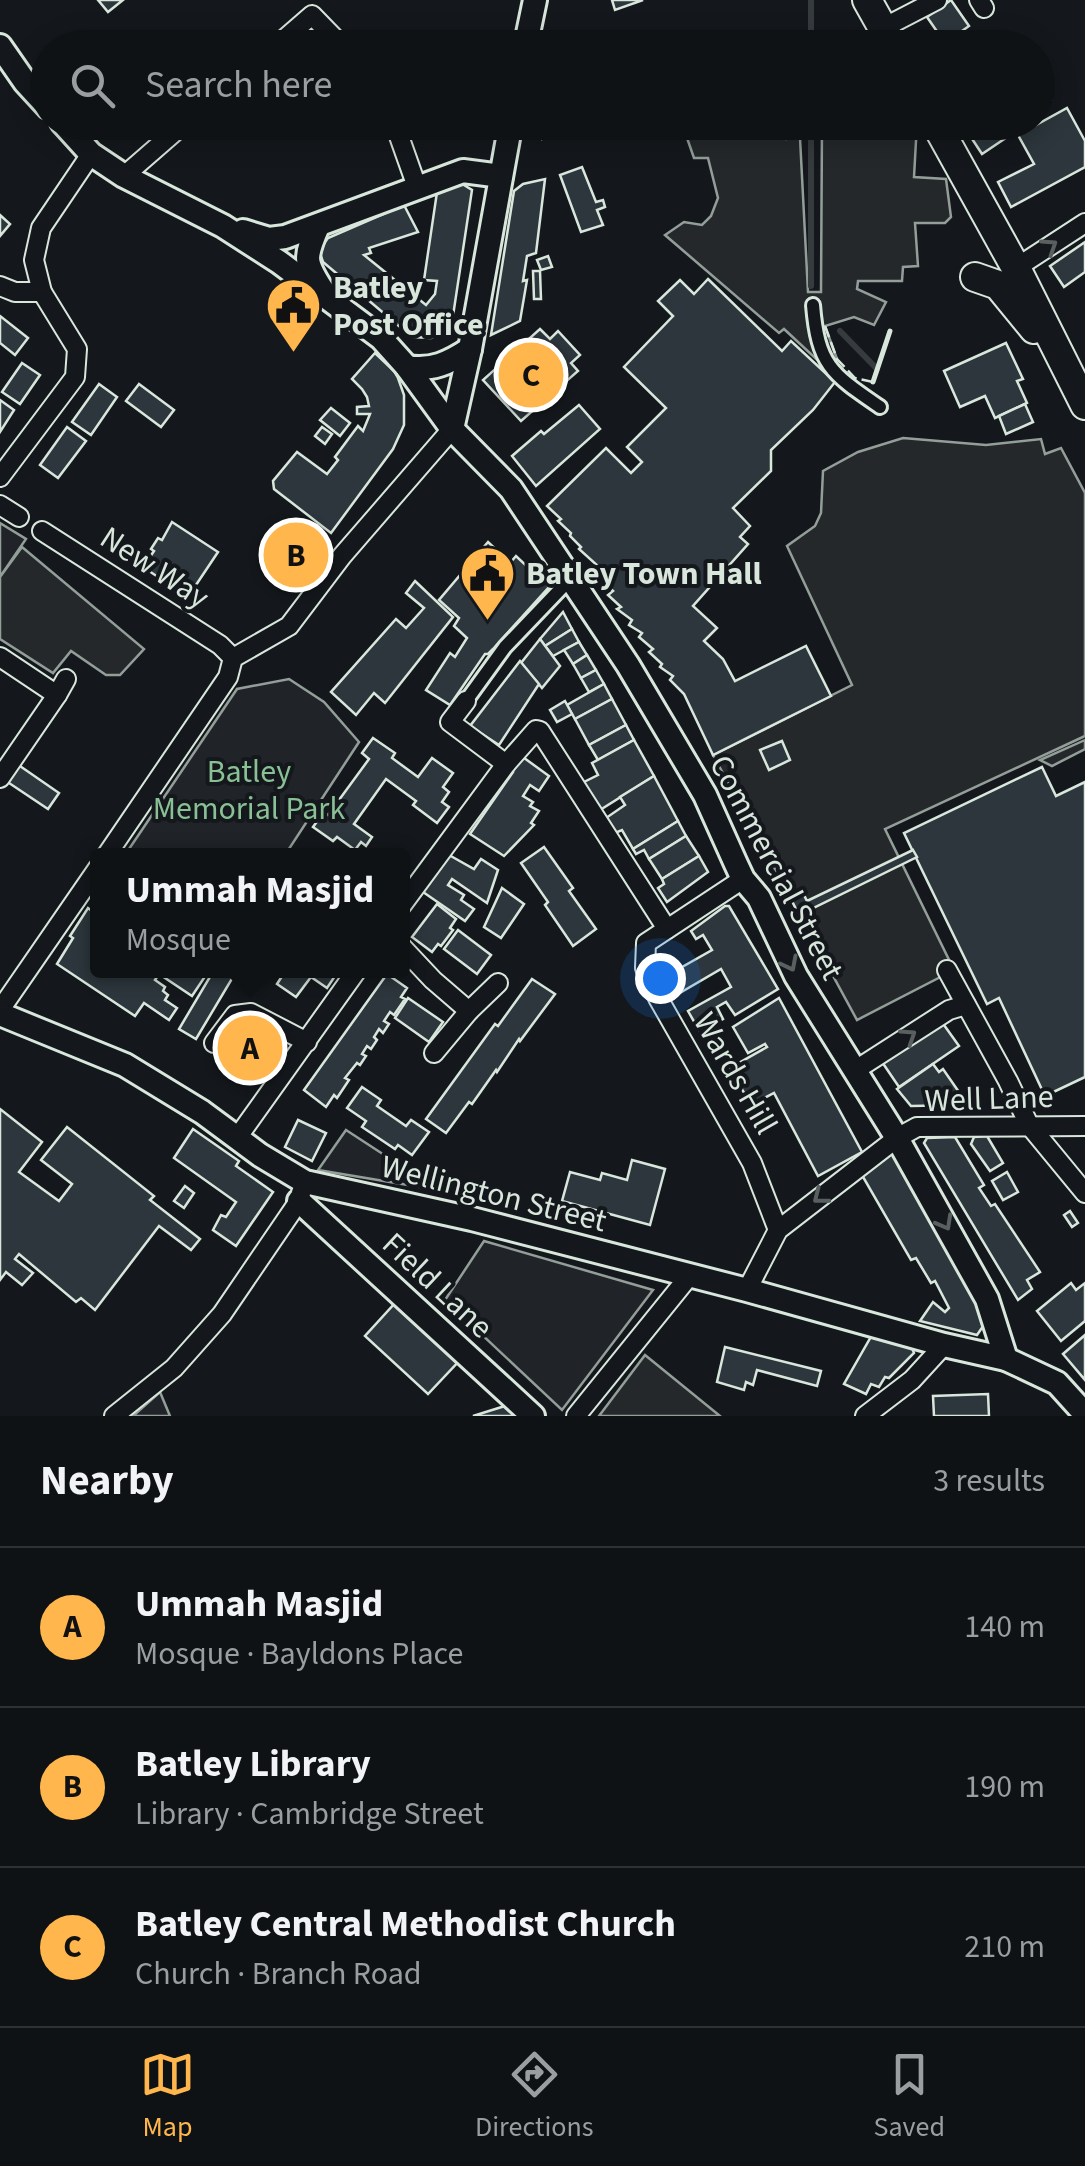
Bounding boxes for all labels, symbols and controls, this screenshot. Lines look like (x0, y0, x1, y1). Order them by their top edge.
search box (30, 30, 1055, 140)
icon: search (65, 58, 120, 113)
text: Search here (145, 58, 332, 112)
one-way arrow (1040, 239, 1058, 258)
place label: Batley Post Office (333, 265, 484, 348)
public building icon: Batley Post Office (264, 275, 324, 354)
pin: C (498, 338, 564, 412)
street label: New Way (91, 515, 218, 620)
pin: B (264, 518, 328, 592)
public building icon: Batley Town Hall (457, 543, 517, 622)
place label: Batley Town Hall (526, 551, 762, 597)
street label: Commercial Street (697, 747, 855, 988)
park label: Batley Memorial Park (153, 749, 345, 832)
popup (90, 848, 410, 978)
text: Ummah Masjid (126, 863, 374, 917)
text: Mosque (126, 917, 231, 963)
your location (635, 953, 686, 1004)
one-way arrow (778, 953, 797, 971)
street label: Wards Hill (682, 1004, 789, 1143)
pin: A (218, 1010, 282, 1086)
one-way arrow (898, 1029, 916, 1048)
street label: Well Lane (924, 1074, 1054, 1124)
street label: Wellington Street (376, 1144, 611, 1244)
one-way arrow (813, 1186, 831, 1203)
one-way arrow (932, 1212, 952, 1230)
street label: Field Lane (372, 1222, 503, 1349)
text: Nearby (40, 1451, 174, 1511)
text: 3 results (933, 1458, 1045, 1504)
text: Ummah Masjid (135, 1577, 383, 1631)
text: A (63, 1604, 82, 1650)
text: 140 m (964, 1604, 1045, 1650)
text: Mosque · Bayldons Place (135, 1631, 463, 1677)
text: Batley Library (135, 1737, 371, 1791)
text: B (63, 1764, 82, 1810)
text: 190 m (964, 1764, 1045, 1810)
text: Library · Cambridge Street (135, 1791, 484, 1837)
text: Batley Central Methodist Church (135, 1897, 676, 1951)
text: C (63, 1924, 82, 1970)
text: 210 m (964, 1924, 1045, 1970)
text: Church · Branch Road (135, 1951, 422, 1997)
tab: Map (140, 2047, 195, 2147)
tab: Directions (475, 2047, 594, 2147)
tab: Saved (874, 2047, 945, 2147)

